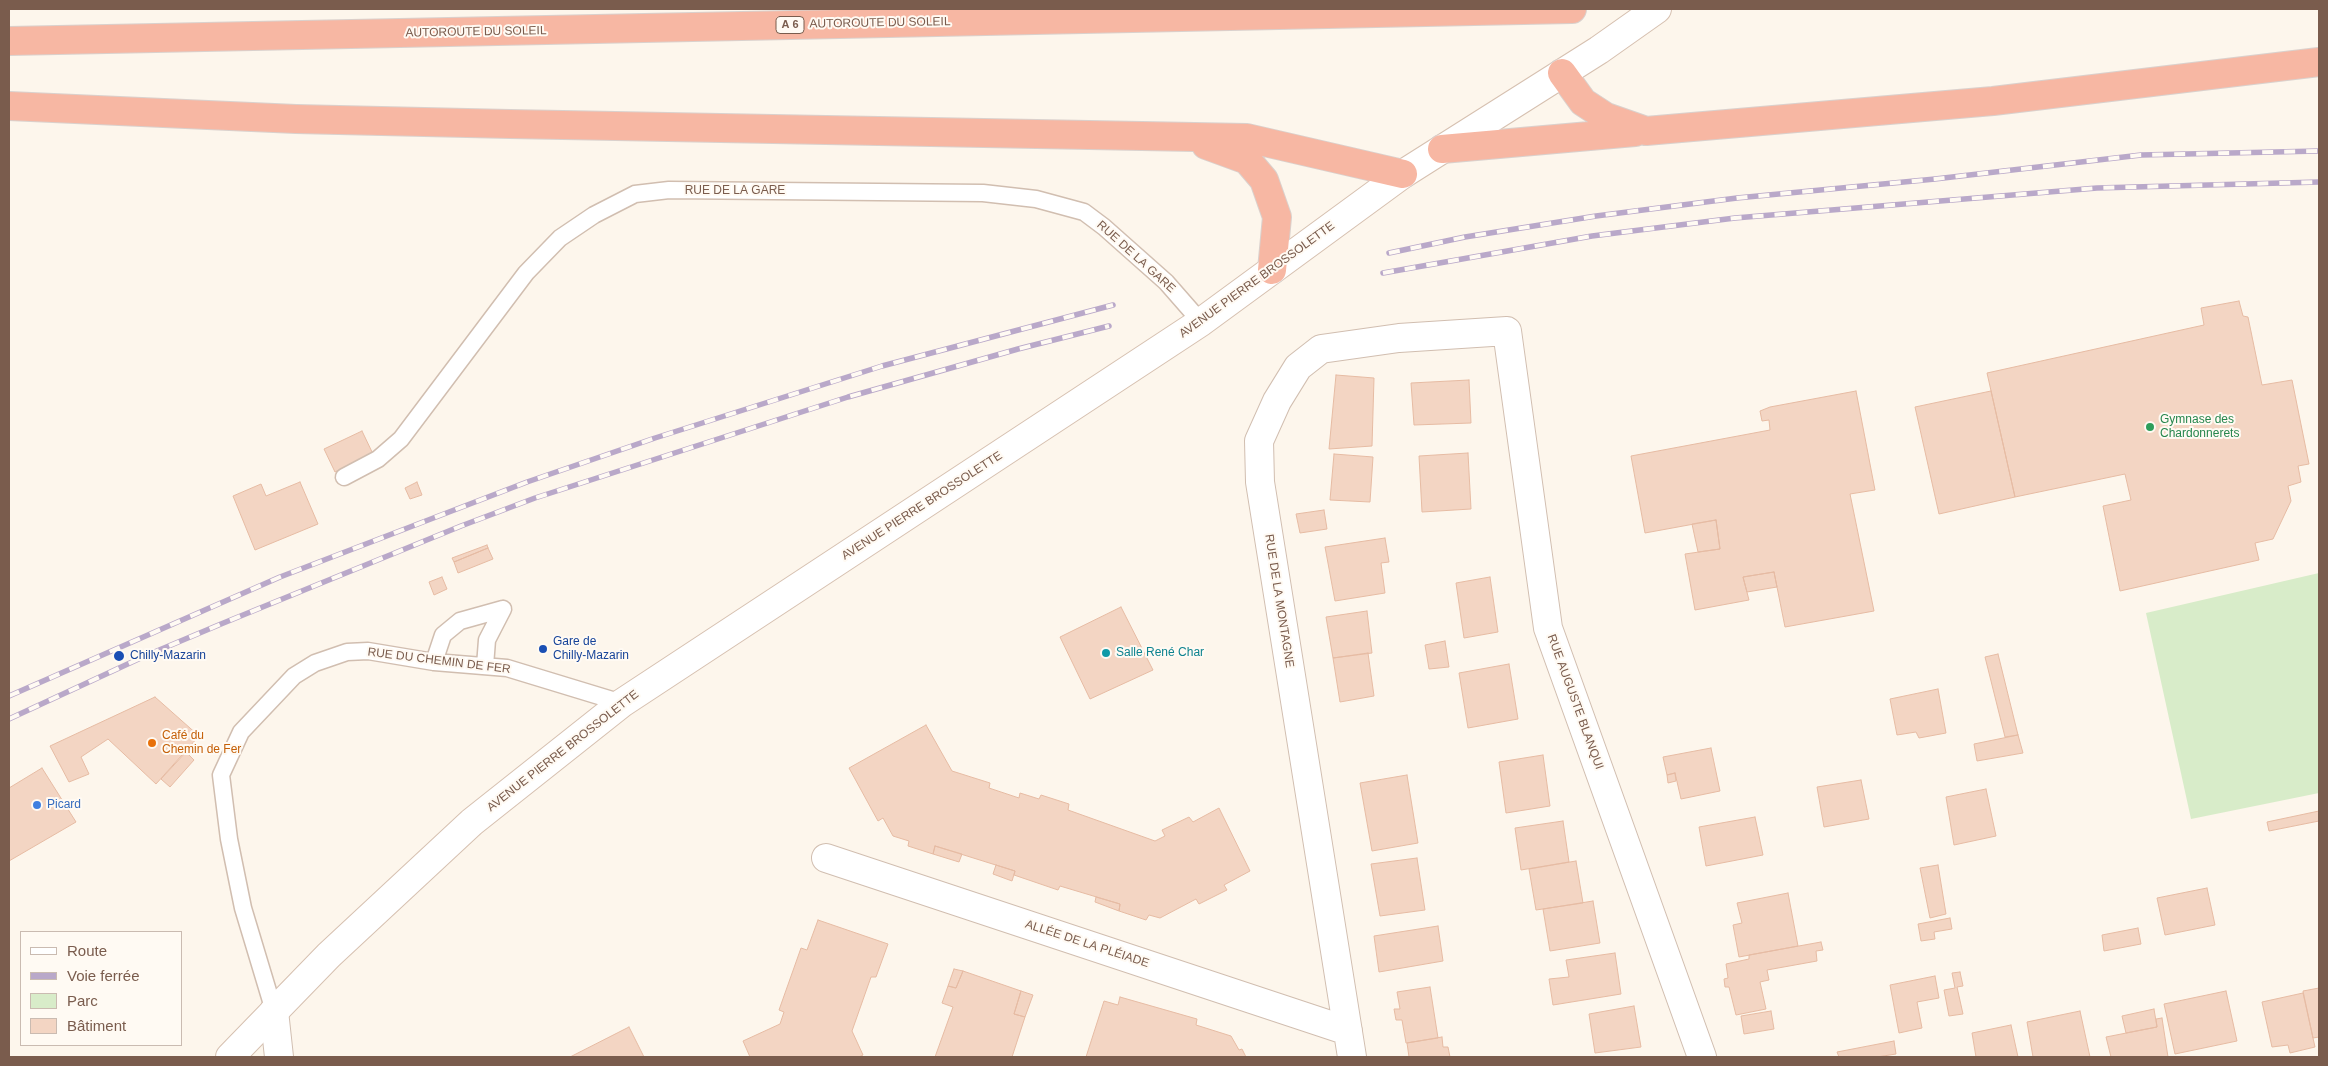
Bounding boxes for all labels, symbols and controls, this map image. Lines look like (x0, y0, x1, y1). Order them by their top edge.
street label: AUTOROUTE DU SOLEIL (809, 15, 951, 31)
road number: A 6 (776, 16, 804, 34)
street label: AUTOROUTE DU SOLEIL (405, 24, 547, 40)
street label: RUE DE LA GARE (685, 184, 785, 198)
street label: RUE DE LA GARE (1094, 218, 1178, 296)
street label: AVENUE PIERRE BROSSOLETTE (1177, 219, 1337, 341)
place label: Gymnase des Chardonnerets (2160, 413, 2239, 441)
marker: Gymnase des Chardonnerets (2144, 421, 2156, 433)
street label: AVENUE PIERRE BROSSOLETTE (839, 449, 1005, 563)
street label: RUE DE LA MONTAGNE (1261, 533, 1297, 669)
street label: RUE AUGUSTE BLANQUI (1544, 632, 1606, 772)
place label: Gare de Chilly-Mazarin (553, 635, 629, 663)
marker: Gare de Chilly-Mazarin (537, 643, 549, 655)
street label: RUE DU CHEMIN DE FER (367, 645, 511, 677)
place label: Salle René Char (1116, 646, 1204, 660)
marker: Salle René Char (1100, 647, 1112, 659)
marker: Chilly-Mazarin (112, 649, 126, 663)
place label: Chilly-Mazarin (130, 649, 206, 663)
street label: AVENUE PIERRE BROSSOLETTE (484, 687, 642, 815)
place label: Café du Chemin de Fer (162, 729, 241, 757)
marker: Café du Chemin de Fer (146, 737, 158, 749)
place label: Picard (47, 798, 81, 812)
marker: Picard (31, 799, 43, 811)
street label: ALLÉE DE LA PLÉIADE (1023, 917, 1151, 971)
legend (20, 931, 182, 1046)
text: Route (67, 942, 107, 959)
text: Voie ferrée (67, 967, 140, 984)
text: Parc (67, 992, 98, 1009)
text: Bâtiment (67, 1017, 126, 1034)

